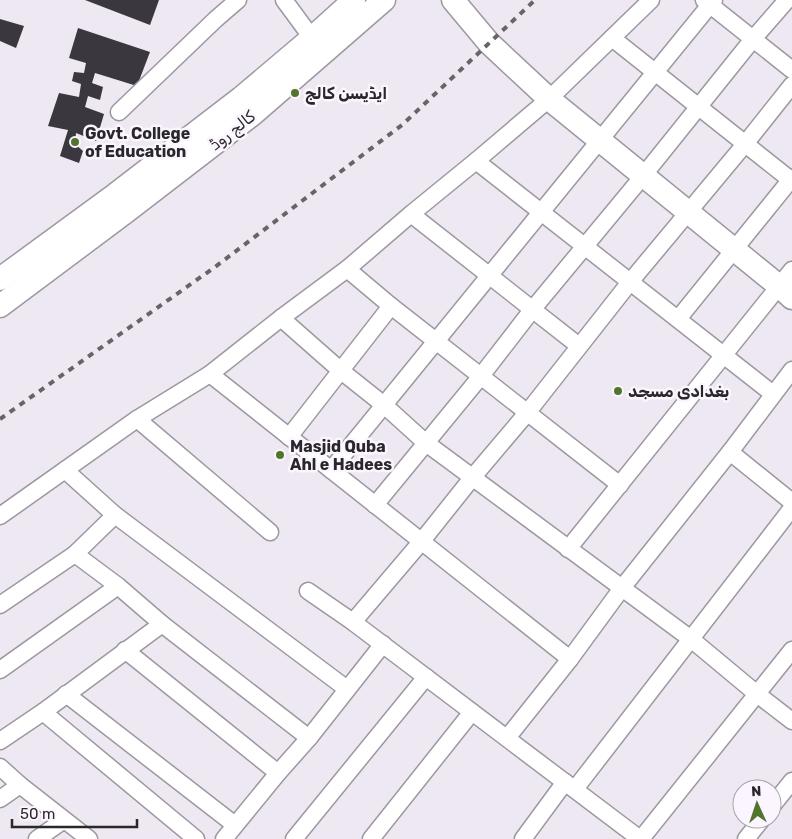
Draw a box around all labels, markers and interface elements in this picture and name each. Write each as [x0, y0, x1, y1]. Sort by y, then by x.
place label: ایڈیسن کالج [305, 84, 387, 105]
marker: ایڈیسن کالج [289, 87, 301, 99]
street label: کالج روڈ [206, 106, 261, 156]
place label: Govt. College of Education [85, 124, 190, 161]
marker: Govt. College of Education [69, 136, 81, 148]
place label: بغدادی مسجد [628, 382, 729, 401]
marker: بغدادی مسجد [612, 385, 624, 397]
place label: Masjid Quba Ahl e Hadees [290, 437, 392, 474]
marker: Masjid Quba Ahl e Hadees [274, 449, 286, 461]
north arrow [732, 779, 782, 829]
text: N [751, 783, 762, 800]
scale bar [12, 796, 138, 828]
text: 50 m [20, 805, 55, 823]

